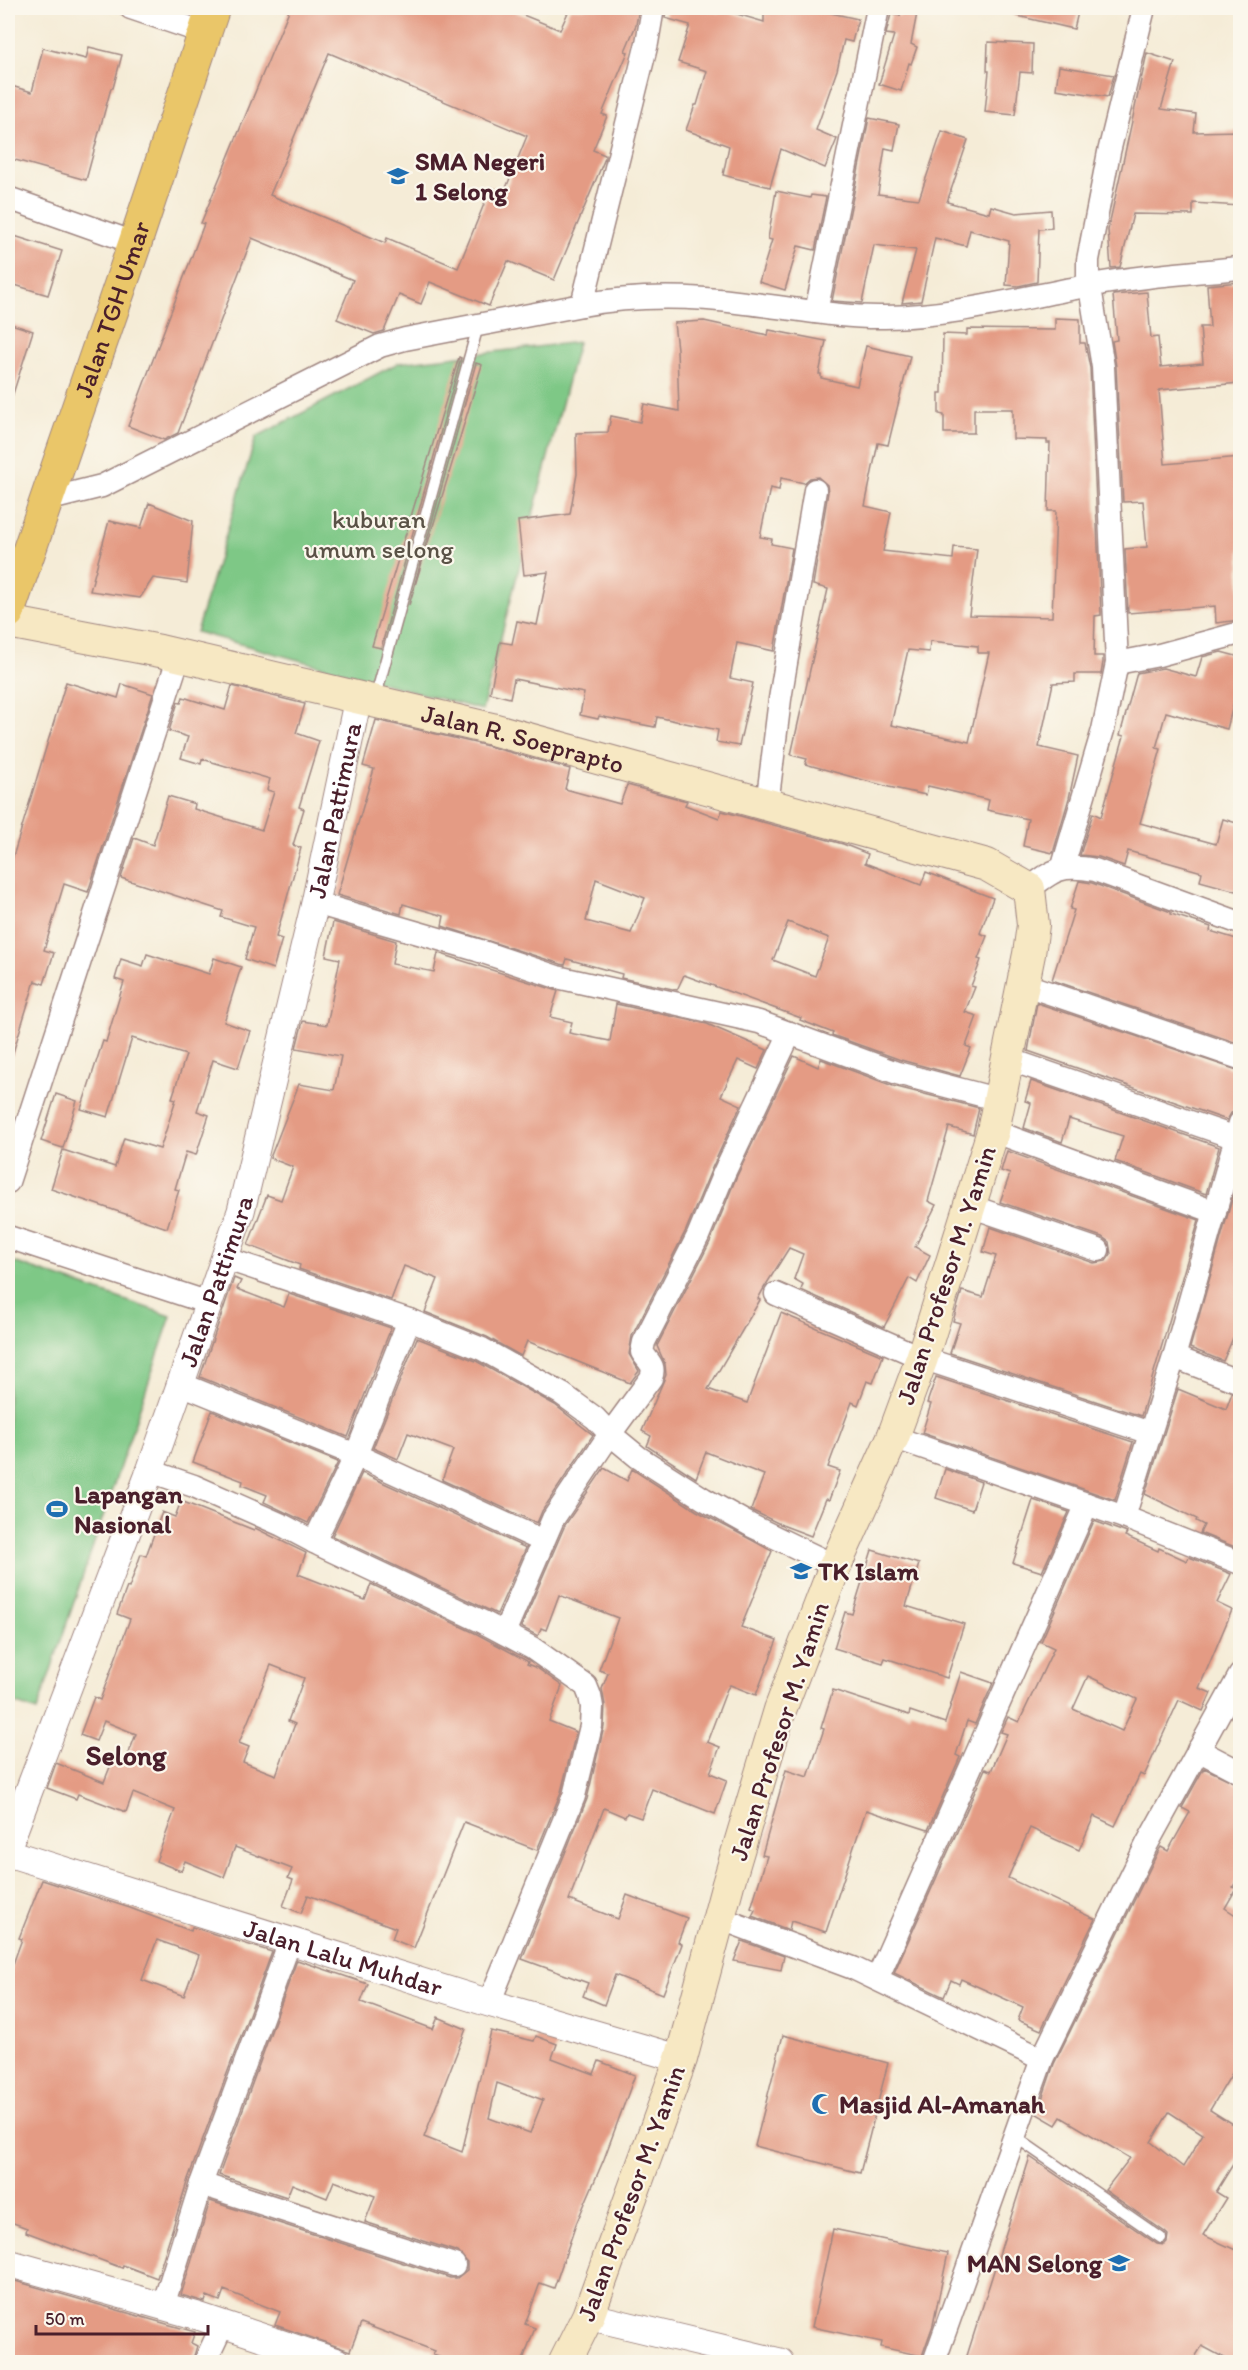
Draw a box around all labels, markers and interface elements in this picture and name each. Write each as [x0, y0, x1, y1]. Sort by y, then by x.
place label: SMA Negeri 1 Selong [415, 145, 545, 207]
school or university icon: SMA Negeri 1 Selong [386, 164, 410, 188]
street label: Jalan TGH Umar [67, 217, 157, 402]
park label: kuburan umum selong [304, 503, 454, 565]
street label: Jalan R. Soeprapto [418, 697, 628, 781]
street label: Jalan Pattimura [300, 719, 369, 901]
street label: Jalan Profesor M. Yamin [889, 1142, 1003, 1408]
street label: Jalan Pattimura [172, 1192, 260, 1371]
place label: Lapangan Nasional [74, 1478, 183, 1540]
sports icon: Lapangan Nasional [45, 1497, 69, 1521]
place label: TK Islam [817, 1555, 919, 1587]
school or university icon: TK Islam [789, 1559, 813, 1583]
street label: Jalan Profesor M. Yamin [722, 1598, 836, 1864]
district label: Selong [86, 1738, 167, 1772]
street label: Jalan Lalu Muhdar [240, 1912, 447, 2004]
street label: Jalan Profesor M. Yamin [570, 2061, 692, 2325]
place label: Masjid Al-Amanah [839, 2088, 1046, 2120]
mosque icon: Masjid Al-Amanah [810, 2092, 834, 2116]
place label: MAN Selong [967, 2247, 1103, 2279]
school or university icon: MAN Selong [1107, 2251, 1131, 2275]
scale bar [36, 2298, 208, 2336]
text: 50 m [45, 2308, 85, 2330]

